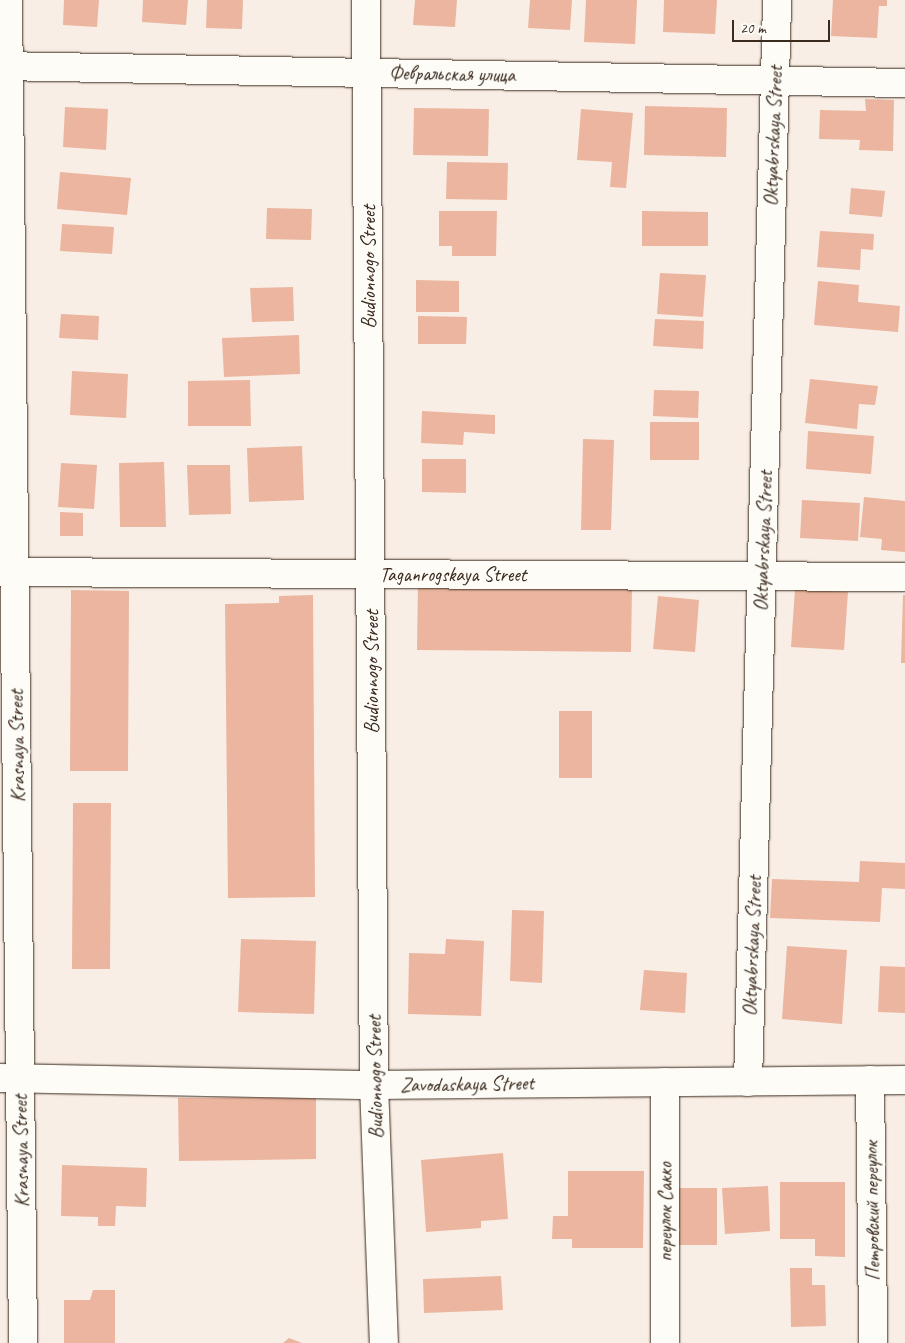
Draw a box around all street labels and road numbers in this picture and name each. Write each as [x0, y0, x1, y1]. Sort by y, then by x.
street label: Февральская улица [388, 61, 516, 87]
street label: Oktyabrskaya Street [759, 65, 787, 207]
street label: Budionnogo Street [356, 205, 380, 329]
street label: Oktyabrskaya Street [749, 470, 777, 612]
street label: Taganrogskaya Street [379, 562, 527, 586]
street label: Budionnogo Street [359, 610, 383, 734]
street label: Krasnaya Street [4, 689, 30, 803]
street label: Oktyabrskaya Street [738, 875, 766, 1017]
street label: Budionnogo Street [362, 1015, 388, 1139]
street label: Zavodaskaya Street [400, 1071, 534, 1097]
street label: Krasnaya Street [8, 1094, 34, 1208]
street label: Петровский переулок [859, 1141, 885, 1281]
street label: переулок Сакко [653, 1162, 677, 1262]

